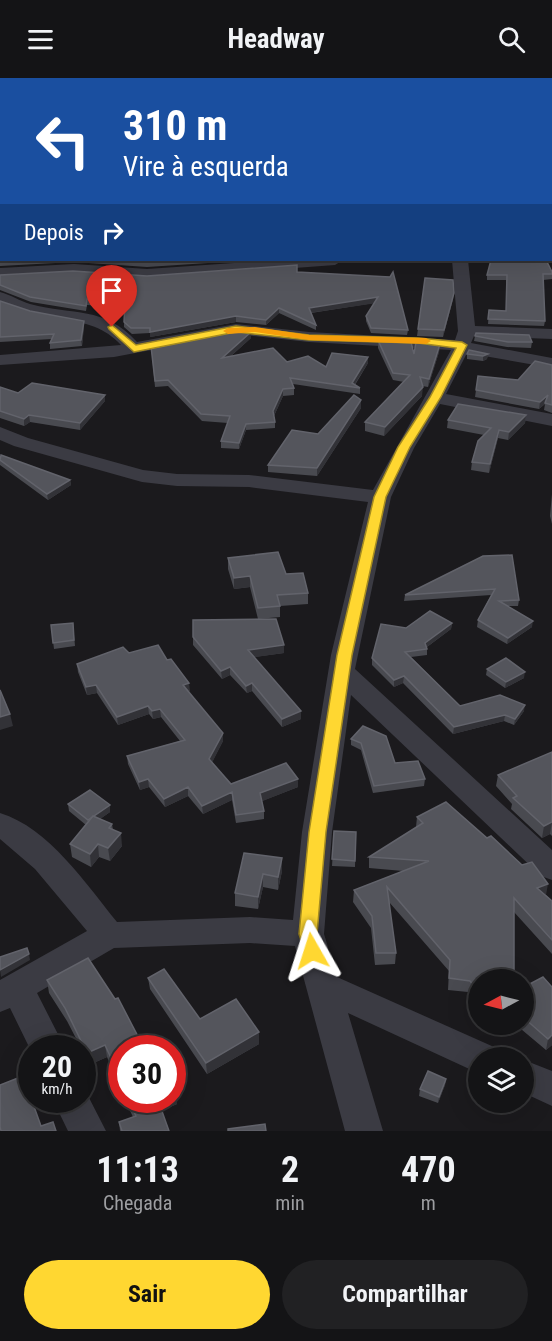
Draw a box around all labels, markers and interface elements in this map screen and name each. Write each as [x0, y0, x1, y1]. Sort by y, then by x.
icon: menu [24, 23, 57, 56]
text: Headway [227, 23, 325, 55]
icon: search [495, 23, 528, 56]
text: 310 m [123, 101, 228, 150]
icon: left [24, 102, 102, 180]
text: Vire à esquerda [123, 151, 289, 183]
icon: right [96, 216, 129, 249]
text: Depois [24, 220, 84, 245]
pin [86, 265, 137, 327]
icon: arrive [95, 274, 128, 307]
position arrow [280, 919, 344, 983]
north arrow [468, 969, 534, 1035]
map controls [468, 969, 534, 1113]
speed limit sign: 30 [108, 1035, 186, 1113]
button: layers [468, 1047, 534, 1113]
text: 20 [42, 1049, 72, 1084]
text: km/h [42, 1080, 72, 1098]
text: 11:13 [96, 1149, 179, 1191]
text: 2 [281, 1149, 299, 1191]
text: 470 [401, 1149, 456, 1191]
text: Chegada [103, 1191, 172, 1215]
text: min [275, 1191, 305, 1215]
text: m [421, 1191, 436, 1215]
button: Sair [24, 1260, 270, 1329]
button: Compartilhar [282, 1260, 528, 1329]

